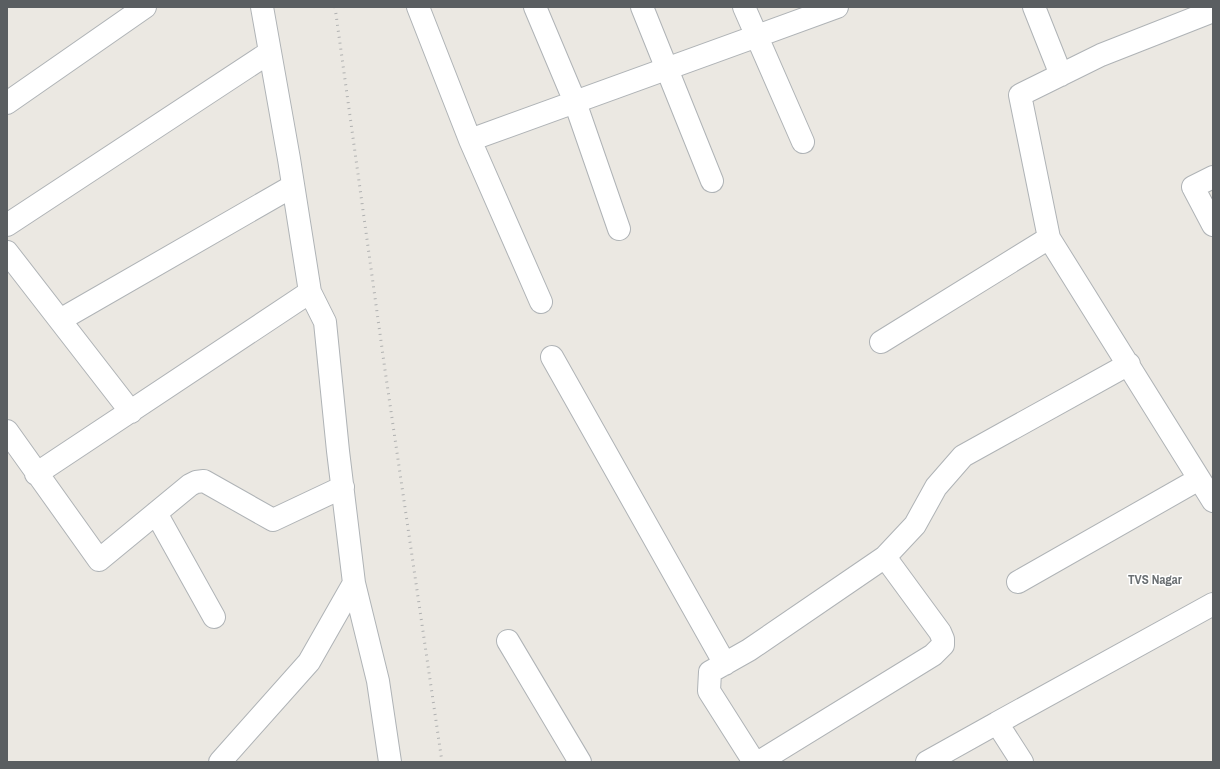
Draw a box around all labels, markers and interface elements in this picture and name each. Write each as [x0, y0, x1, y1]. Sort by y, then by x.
district label: TVS Nagar [1128, 571, 1183, 588]

